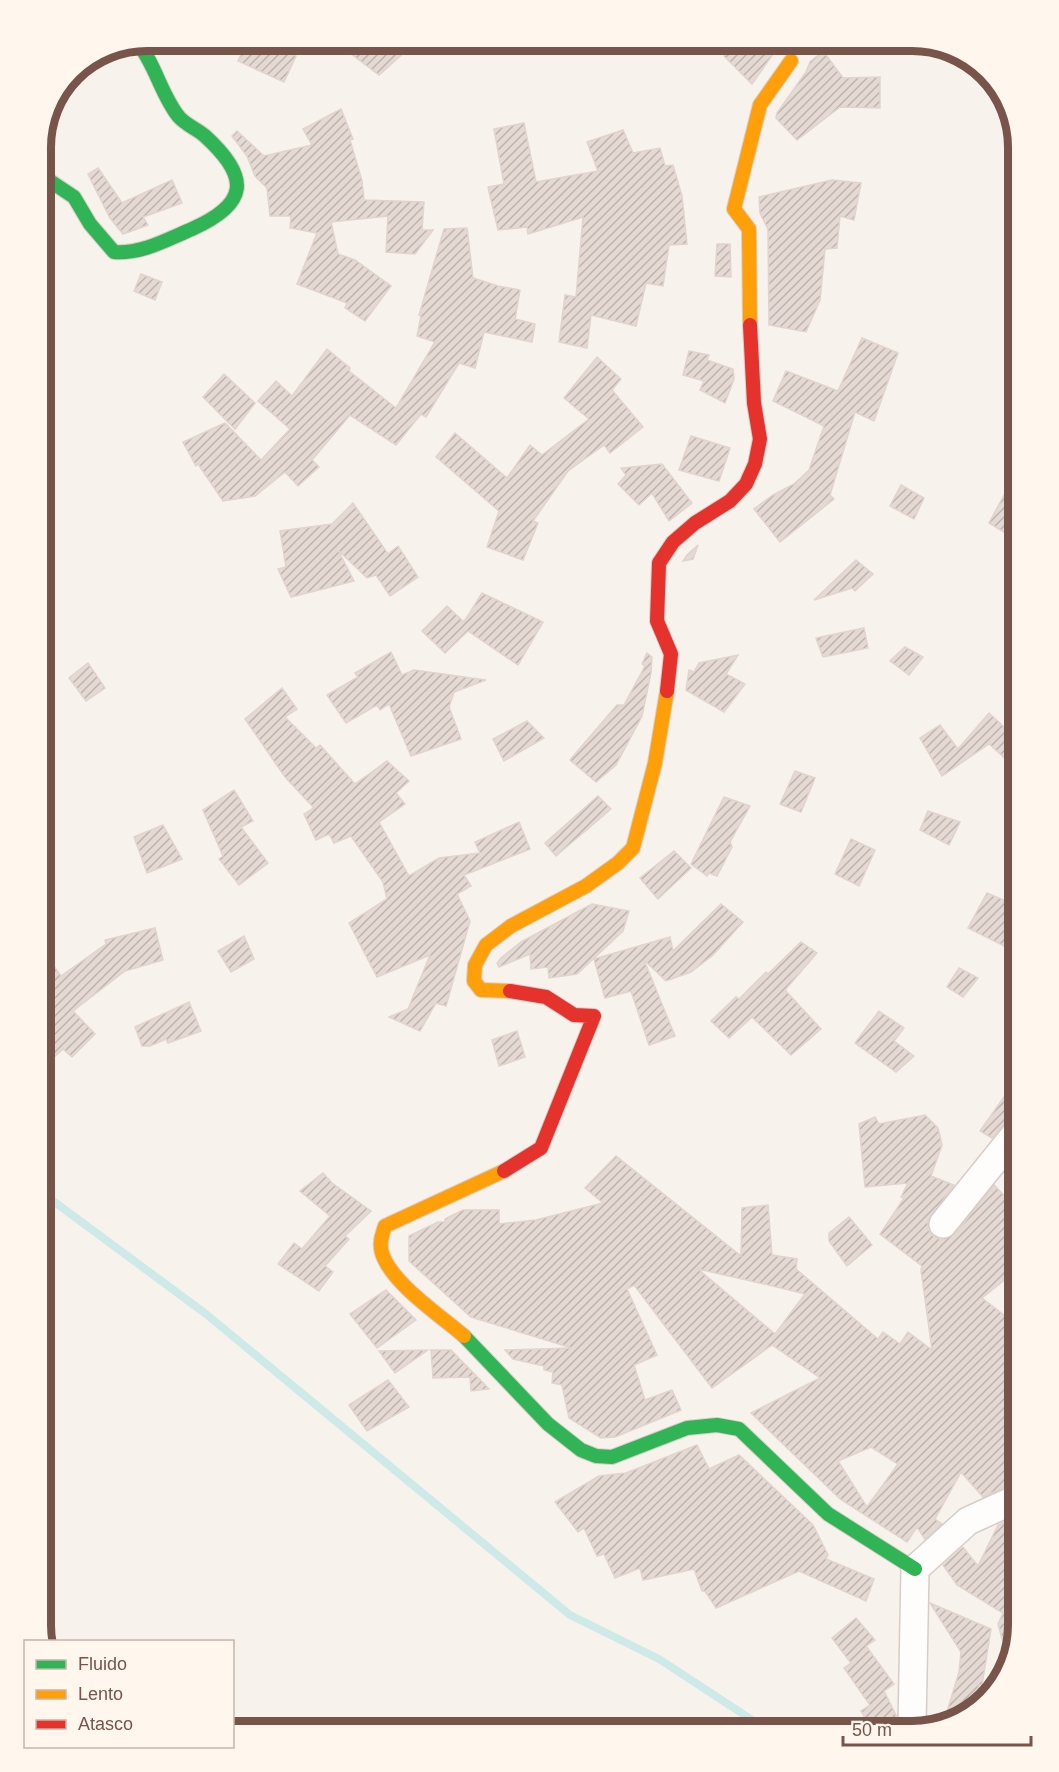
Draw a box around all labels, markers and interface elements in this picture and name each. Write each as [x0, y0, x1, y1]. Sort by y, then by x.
legend [24, 1640, 234, 1748]
text: Fluido [78, 1654, 127, 1674]
text: Lento [78, 1684, 123, 1704]
scale bar [843, 1709, 1030, 1747]
text: Atasco [78, 1714, 133, 1734]
text: 50 m [852, 1720, 892, 1740]

